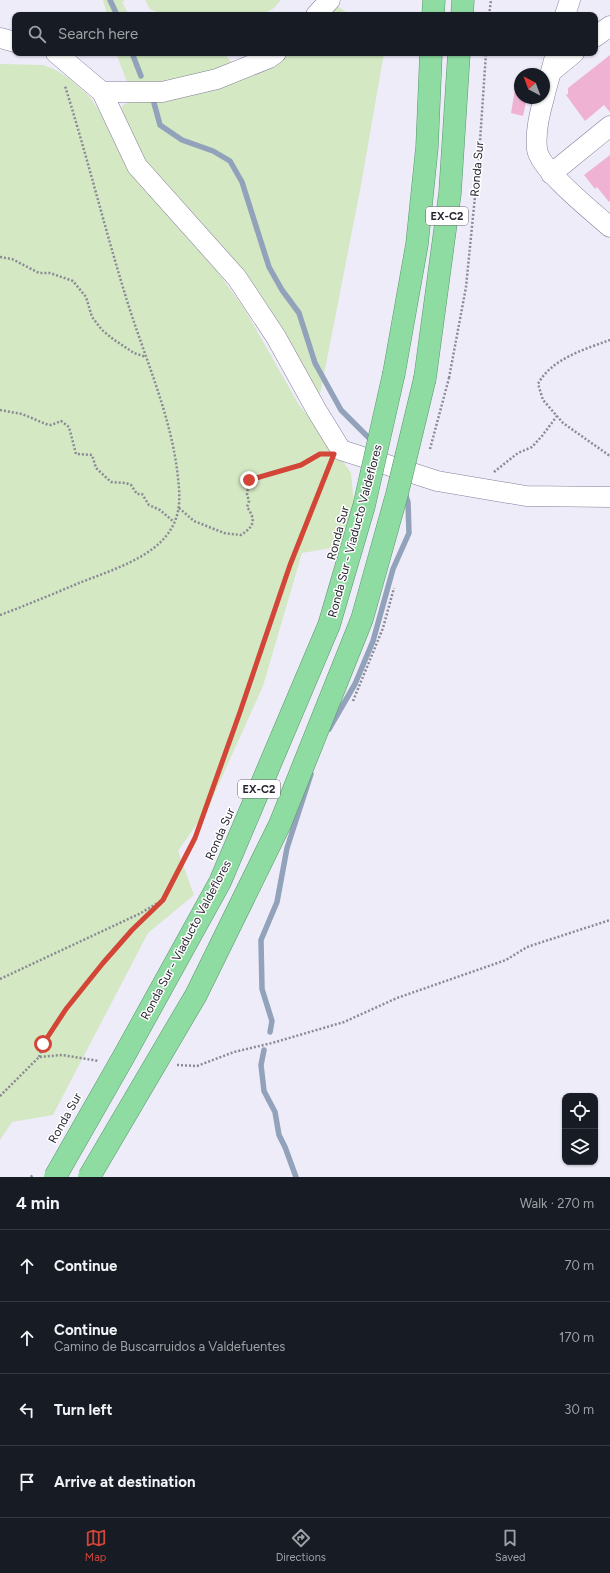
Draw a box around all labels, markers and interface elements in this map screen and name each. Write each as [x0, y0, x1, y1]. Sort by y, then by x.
search box [12, 12, 598, 56]
icon: search [26, 23, 48, 45]
text: Search here [58, 25, 138, 43]
north arrow [514, 68, 550, 104]
street label: Ronda Sur [468, 141, 486, 197]
road number: EX-C2 [426, 207, 468, 225]
street label: Ronda Sur - Viaducto Valdeflores [325, 443, 385, 619]
route end [240, 471, 258, 489]
street label: Ronda Sur [324, 504, 352, 562]
road number: EX-C2 [238, 780, 280, 798]
street label: Ronda Sur [202, 806, 238, 862]
street label: Ronda Sur - Viaducto Valdeflores [138, 858, 234, 1022]
route start [34, 1035, 52, 1053]
street label: Ronda Sur [45, 1090, 85, 1146]
map controls [562, 1093, 598, 1165]
button: locate [562, 1093, 598, 1129]
button: layers [562, 1129, 598, 1165]
text: 4 min [16, 1193, 60, 1213]
text: Walk · 270 m [520, 1196, 594, 1211]
icon: ahead [16, 1255, 38, 1277]
text: Continue [54, 1257, 117, 1275]
text: 70 m [564, 1258, 594, 1273]
text: Continue [54, 1321, 117, 1339]
icon: ahead [16, 1327, 38, 1349]
text: 170 m [559, 1330, 594, 1345]
text: Camino de Buscarruidos a Valdefuentes [54, 1339, 285, 1354]
icon: left [16, 1399, 38, 1421]
text: Turn left [54, 1401, 112, 1419]
text: 30 m [564, 1402, 594, 1417]
icon: arrive [16, 1471, 38, 1493]
text: Arrive at destination [54, 1473, 195, 1491]
tab: Map [85, 1527, 107, 1564]
tab: Directions [276, 1527, 326, 1564]
tab: Saved [495, 1527, 525, 1564]

